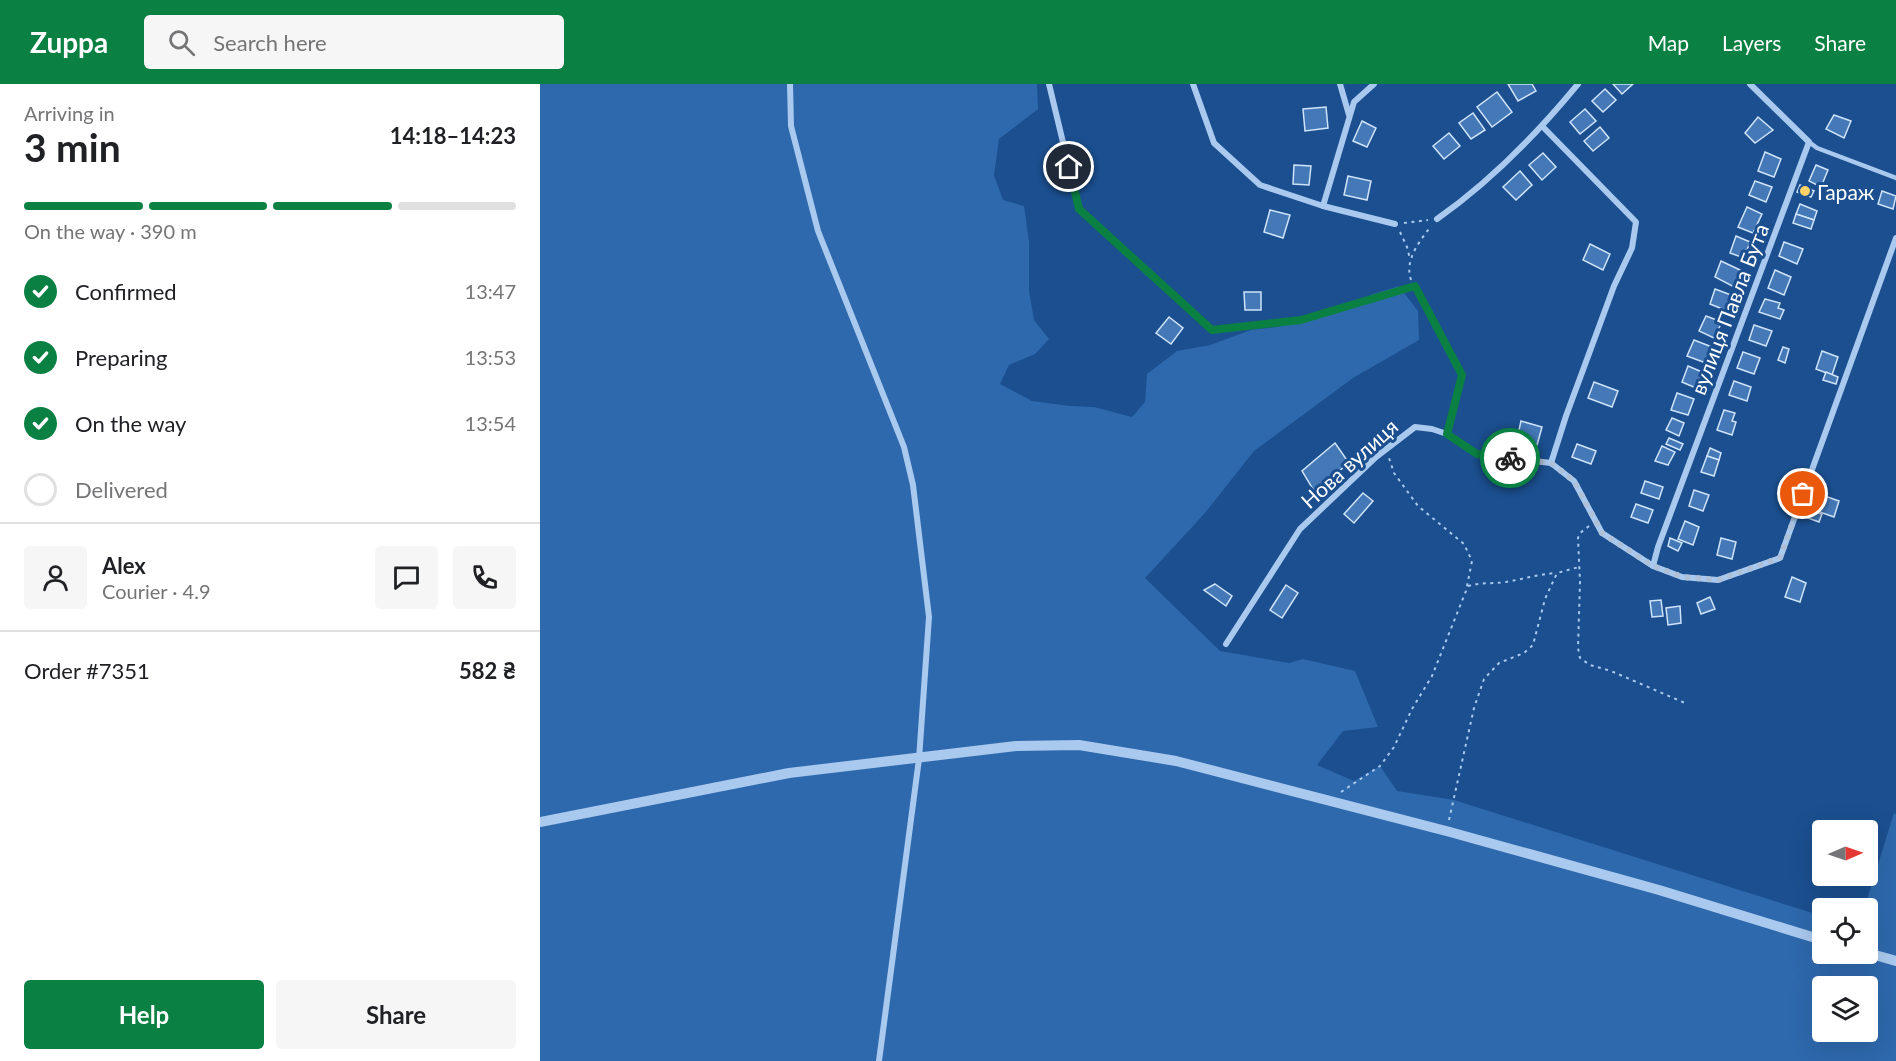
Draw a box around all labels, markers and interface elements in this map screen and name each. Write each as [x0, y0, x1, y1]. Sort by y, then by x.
search box [144, 15, 564, 69]
text: Zuppa [30, 25, 108, 59]
icon: search [165, 26, 198, 59]
text: Search here [213, 29, 327, 56]
text: Map [1648, 30, 1689, 55]
text: Layers [1722, 30, 1781, 55]
text: Share [1814, 30, 1866, 55]
text: Arriving in [24, 101, 115, 125]
text: 14:18–14:23 [390, 122, 516, 149]
text: 3 min [24, 124, 121, 170]
pin [1043, 141, 1094, 192]
icon: home [1052, 150, 1085, 183]
place label: Гараж [1817, 179, 1875, 204]
marker: Гараж [1798, 184, 1812, 198]
text: On the way · 390 m [24, 219, 197, 243]
street label: вулиця Павла Бута [1685, 220, 1773, 398]
icon: check [24, 275, 57, 308]
text: Confirmed [75, 278, 177, 305]
text: 13:47 [465, 279, 516, 303]
icon: check [24, 341, 57, 374]
text: Preparing [75, 344, 167, 371]
text: 13:53 [465, 345, 516, 369]
icon: check [24, 407, 57, 440]
text: On the way [75, 410, 186, 437]
text: 13:54 [465, 411, 516, 435]
street label: Нова вулиця [1296, 413, 1402, 513]
courier [1480, 428, 1540, 488]
icon: bike [1494, 442, 1527, 475]
pin [1777, 468, 1828, 519]
text: Delivered [75, 476, 168, 503]
icon: bag [1786, 477, 1819, 510]
button: person [24, 546, 87, 609]
button: chat [375, 546, 438, 609]
button: phone [453, 546, 516, 609]
text: Alex [102, 552, 146, 579]
text: Courier · 4.9 [102, 579, 211, 603]
text: Order #7351 [24, 657, 150, 684]
text: 582 ₴ [459, 657, 516, 684]
north arrow [1812, 820, 1878, 886]
map controls [1812, 820, 1878, 1042]
button: locate [1812, 898, 1878, 964]
button: layers [1812, 976, 1878, 1042]
button: Help [24, 980, 264, 1049]
button: Share [276, 980, 516, 1049]

